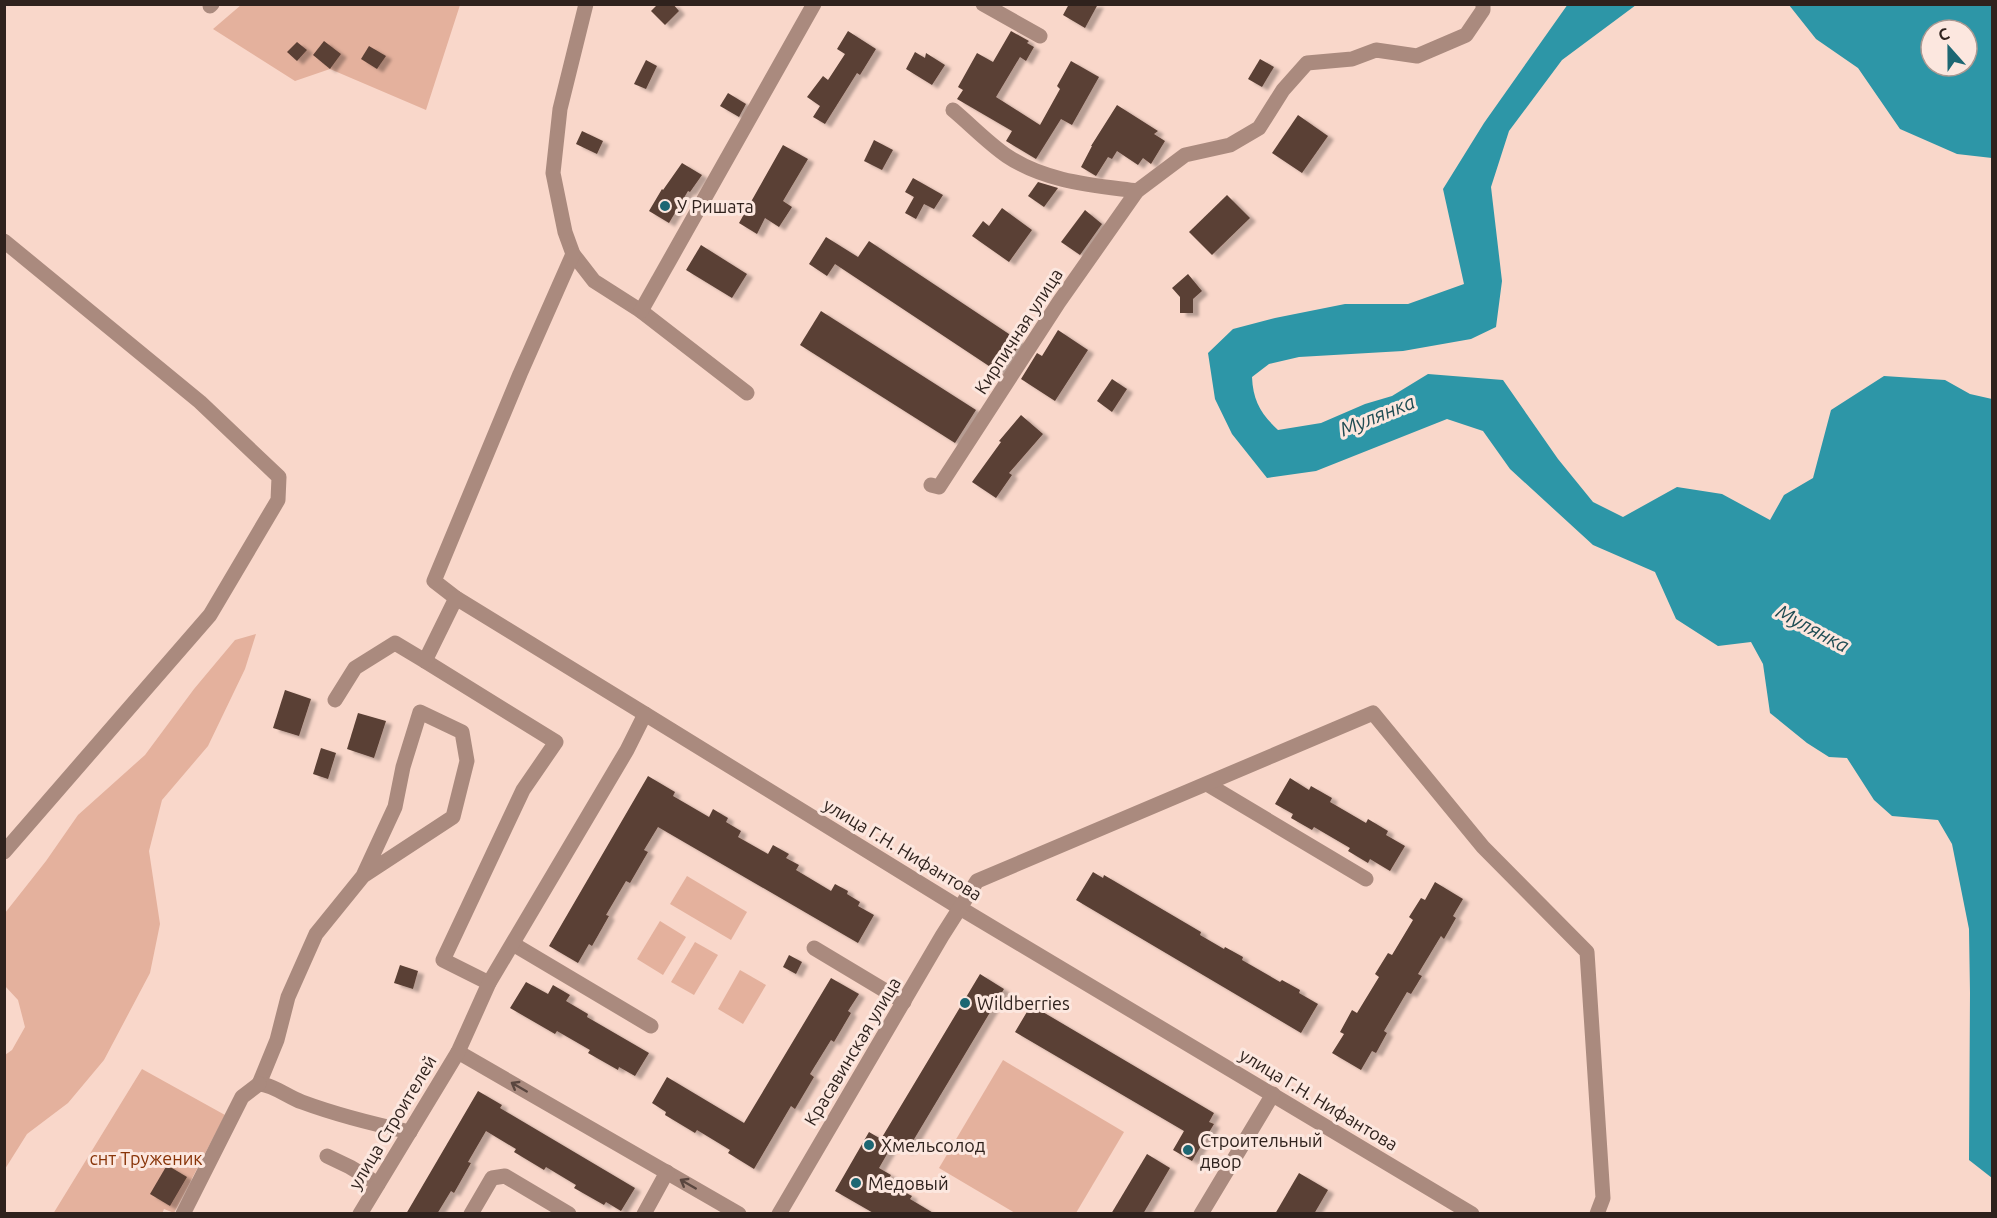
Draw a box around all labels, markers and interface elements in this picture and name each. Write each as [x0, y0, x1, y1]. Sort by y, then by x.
north arrow [1919, 18, 1979, 78]
text: С [1936, 24, 1952, 44]
place label: У Ришата [677, 196, 754, 216]
marker: У Ришата [658, 199, 672, 213]
street label: Кирпичная улица [970, 265, 1066, 397]
water label: Мулянка [1336, 389, 1418, 440]
water label: Мулянка [1773, 599, 1853, 657]
street label: улица Г.Н. Нифантова [820, 794, 986, 904]
street label: Красавинская улица [800, 973, 904, 1129]
place label: Wildberries [977, 993, 1070, 1013]
marker: Wildberries [958, 996, 972, 1010]
street label: улица Г.Н. Нифантова [1236, 1044, 1402, 1154]
street label: улица Строителей [344, 1051, 440, 1193]
one-way arrow [511, 1081, 528, 1093]
place label: Строительный двор [1200, 1130, 1323, 1171]
place label: Хмельсолод [881, 1135, 986, 1155]
marker: Хмельсолод [862, 1138, 876, 1152]
marker: Строительный двор [1181, 1143, 1195, 1157]
park label: снт Труженик [89, 1148, 203, 1168]
place label: Медовый [868, 1173, 949, 1193]
marker: Медовый [849, 1176, 863, 1190]
one-way arrow [680, 1178, 697, 1190]

